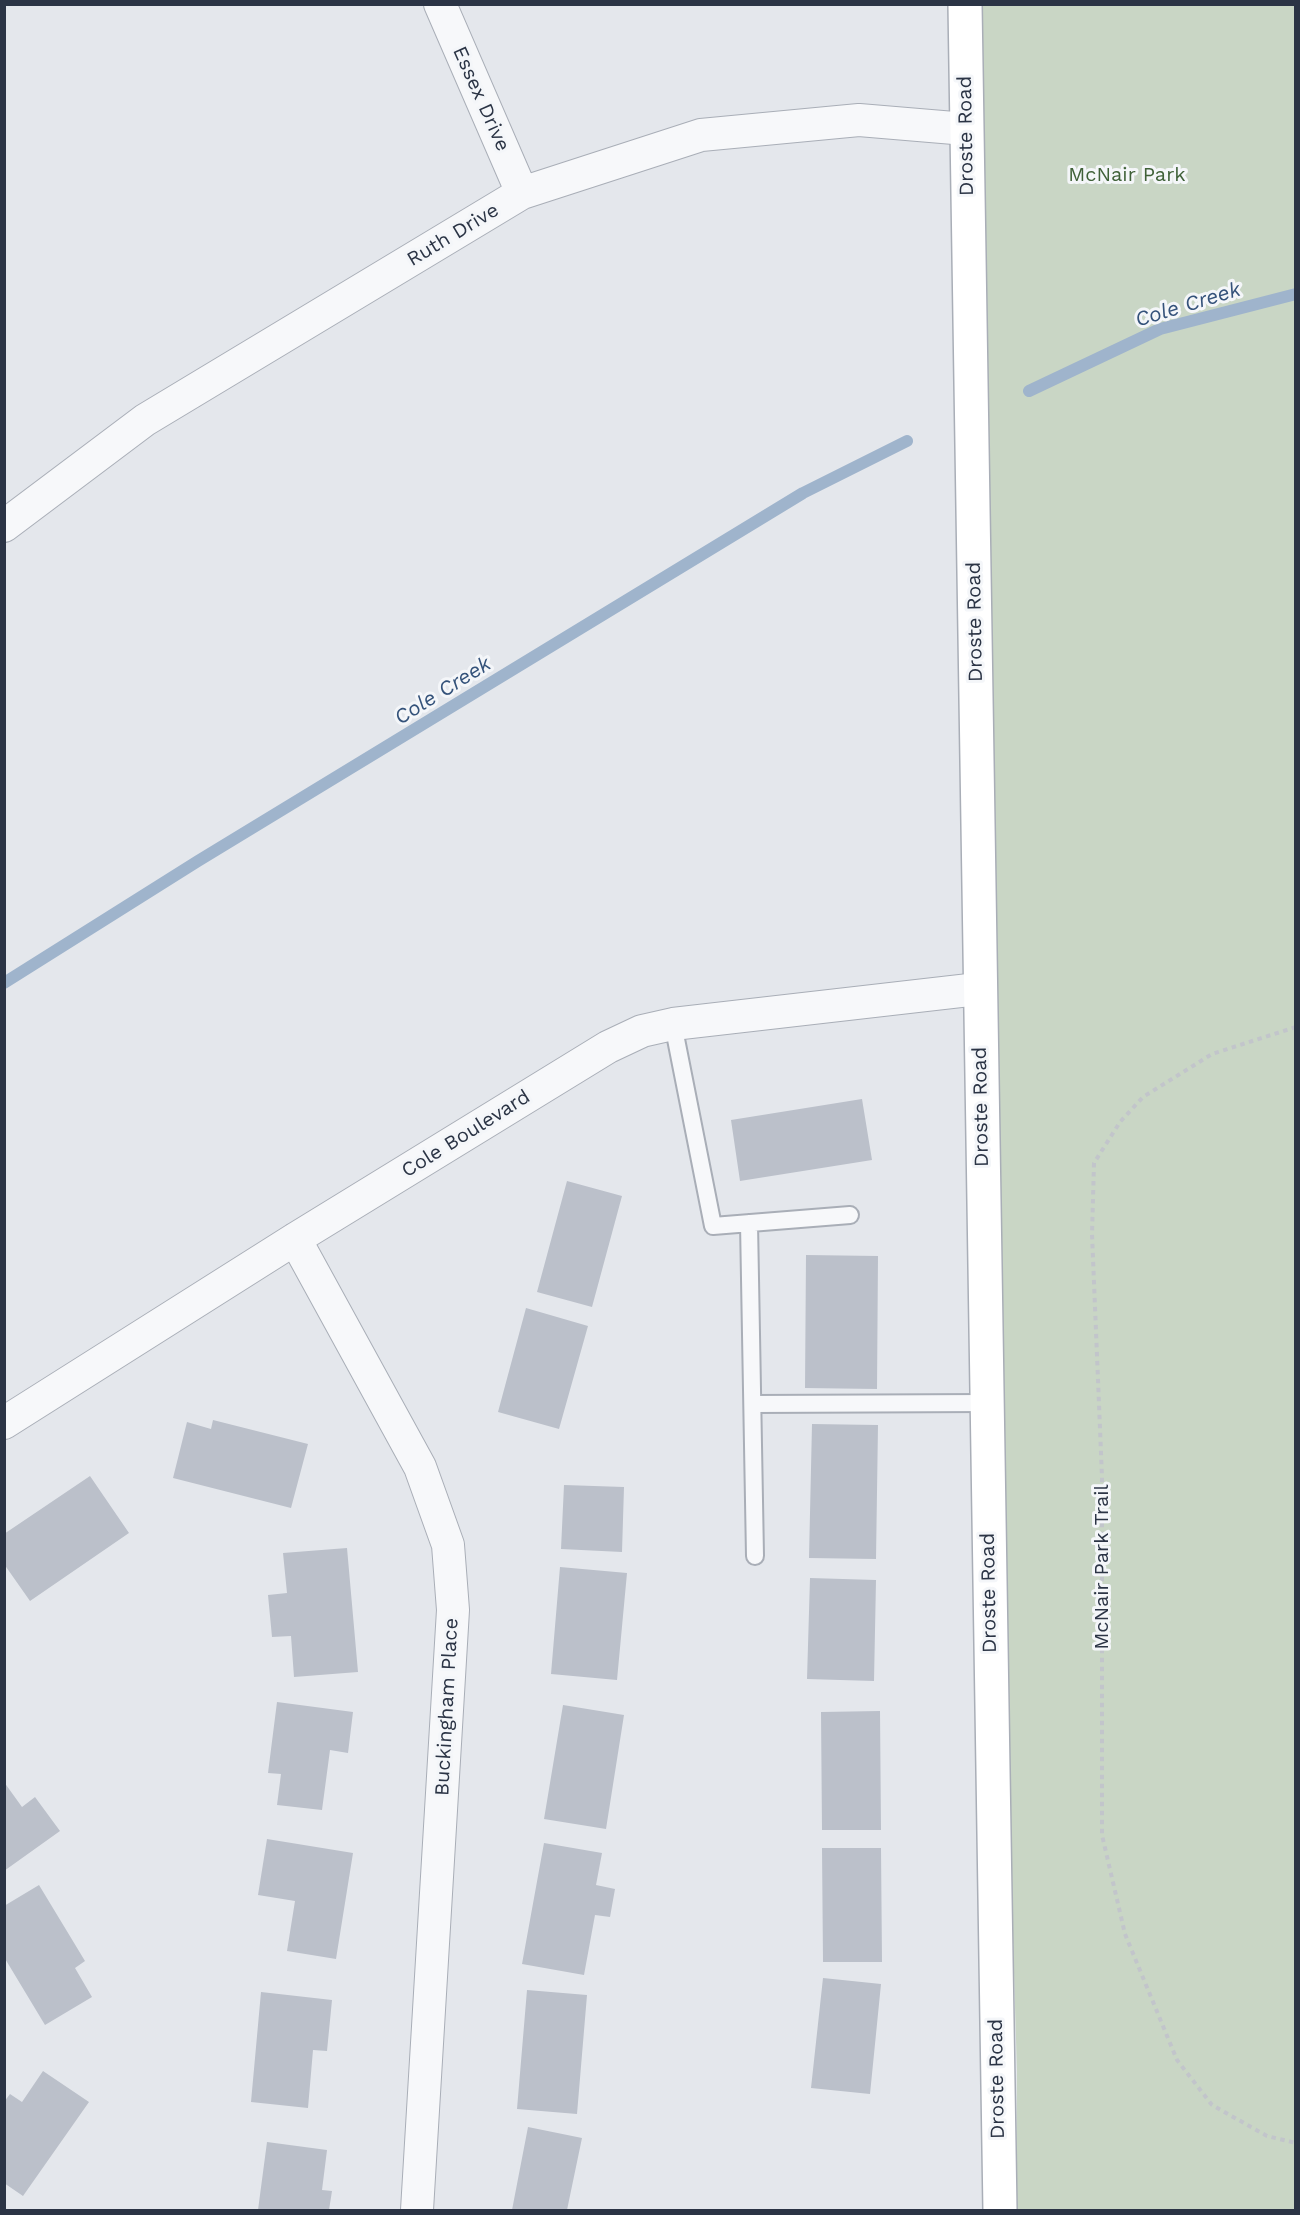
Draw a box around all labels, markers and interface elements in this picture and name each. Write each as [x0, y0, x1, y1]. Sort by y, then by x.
street label: Essex Drive [447, 43, 515, 155]
street label: Droste Road [953, 76, 979, 196]
park label: McNair Park [1068, 163, 1186, 187]
street label: Ruth Drive [403, 198, 503, 272]
water label: Cole Creek [1132, 277, 1244, 333]
street label: Droste Road [962, 562, 988, 682]
water label: Cole Creek [390, 651, 496, 731]
street label: Droste Road [968, 1047, 994, 1167]
street label: Cole Boulevard [397, 1085, 535, 1183]
street label: McNair Park Trail [1090, 1484, 1114, 1650]
street label: Droste Road [976, 1533, 1002, 1653]
street label: Buckingham Place [430, 1617, 464, 1797]
street label: Droste Road [984, 2019, 1010, 2139]

